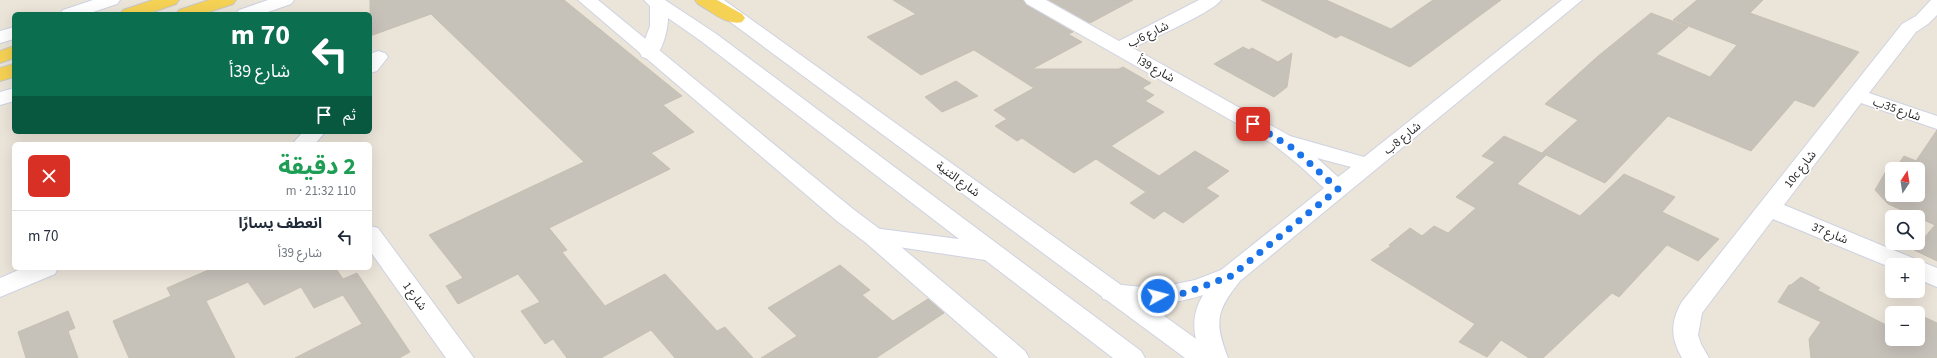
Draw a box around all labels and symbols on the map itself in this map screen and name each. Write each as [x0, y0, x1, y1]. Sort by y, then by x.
street label: شارع 6ب [1125, 17, 1172, 52]
street label: شارع 39أ [1134, 52, 1178, 87]
street label: شارع 35ب [1871, 93, 1923, 126]
pin [1236, 107, 1270, 141]
street label: شارع 8ب [1380, 118, 1425, 159]
street label: 10c شارع [1780, 147, 1820, 192]
street label: شارع الثنية [932, 158, 983, 201]
north arrow [1885, 162, 1925, 202]
street label: شارع 37 [1809, 219, 1850, 248]
position arrow [1137, 275, 1179, 317]
street label: شارع 1 [398, 278, 431, 314]

